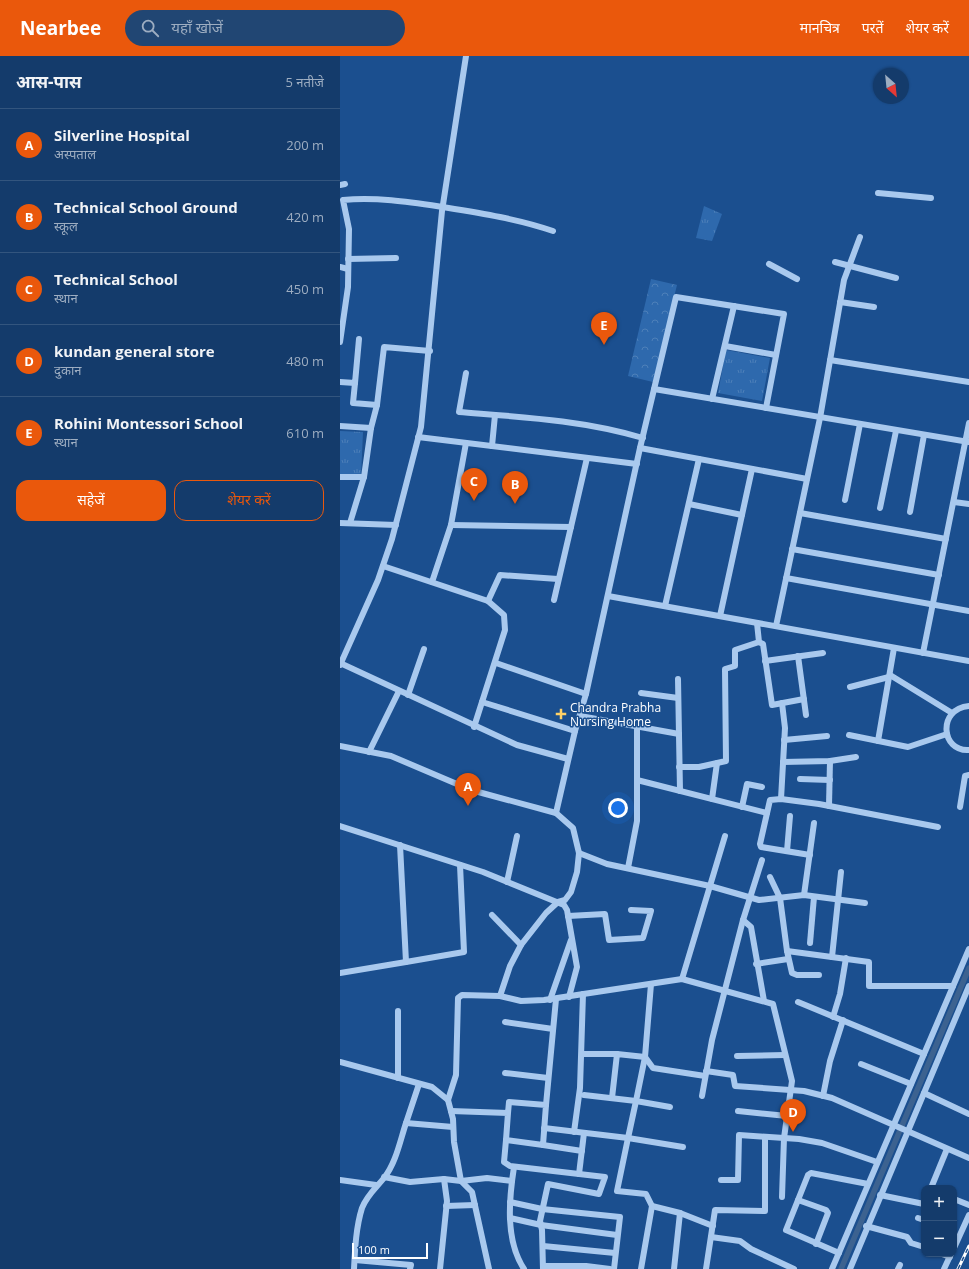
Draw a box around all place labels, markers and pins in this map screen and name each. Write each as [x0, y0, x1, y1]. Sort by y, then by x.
pin: E [591, 312, 617, 345]
pin: C [461, 468, 487, 501]
pin: B [502, 471, 528, 504]
place label: Chandra Prabha Nursing Home [570, 699, 661, 730]
marker: Chandra Prabha Nursing Home [555, 708, 567, 720]
pin: A [455, 773, 481, 806]
pin: D [780, 1099, 806, 1132]

